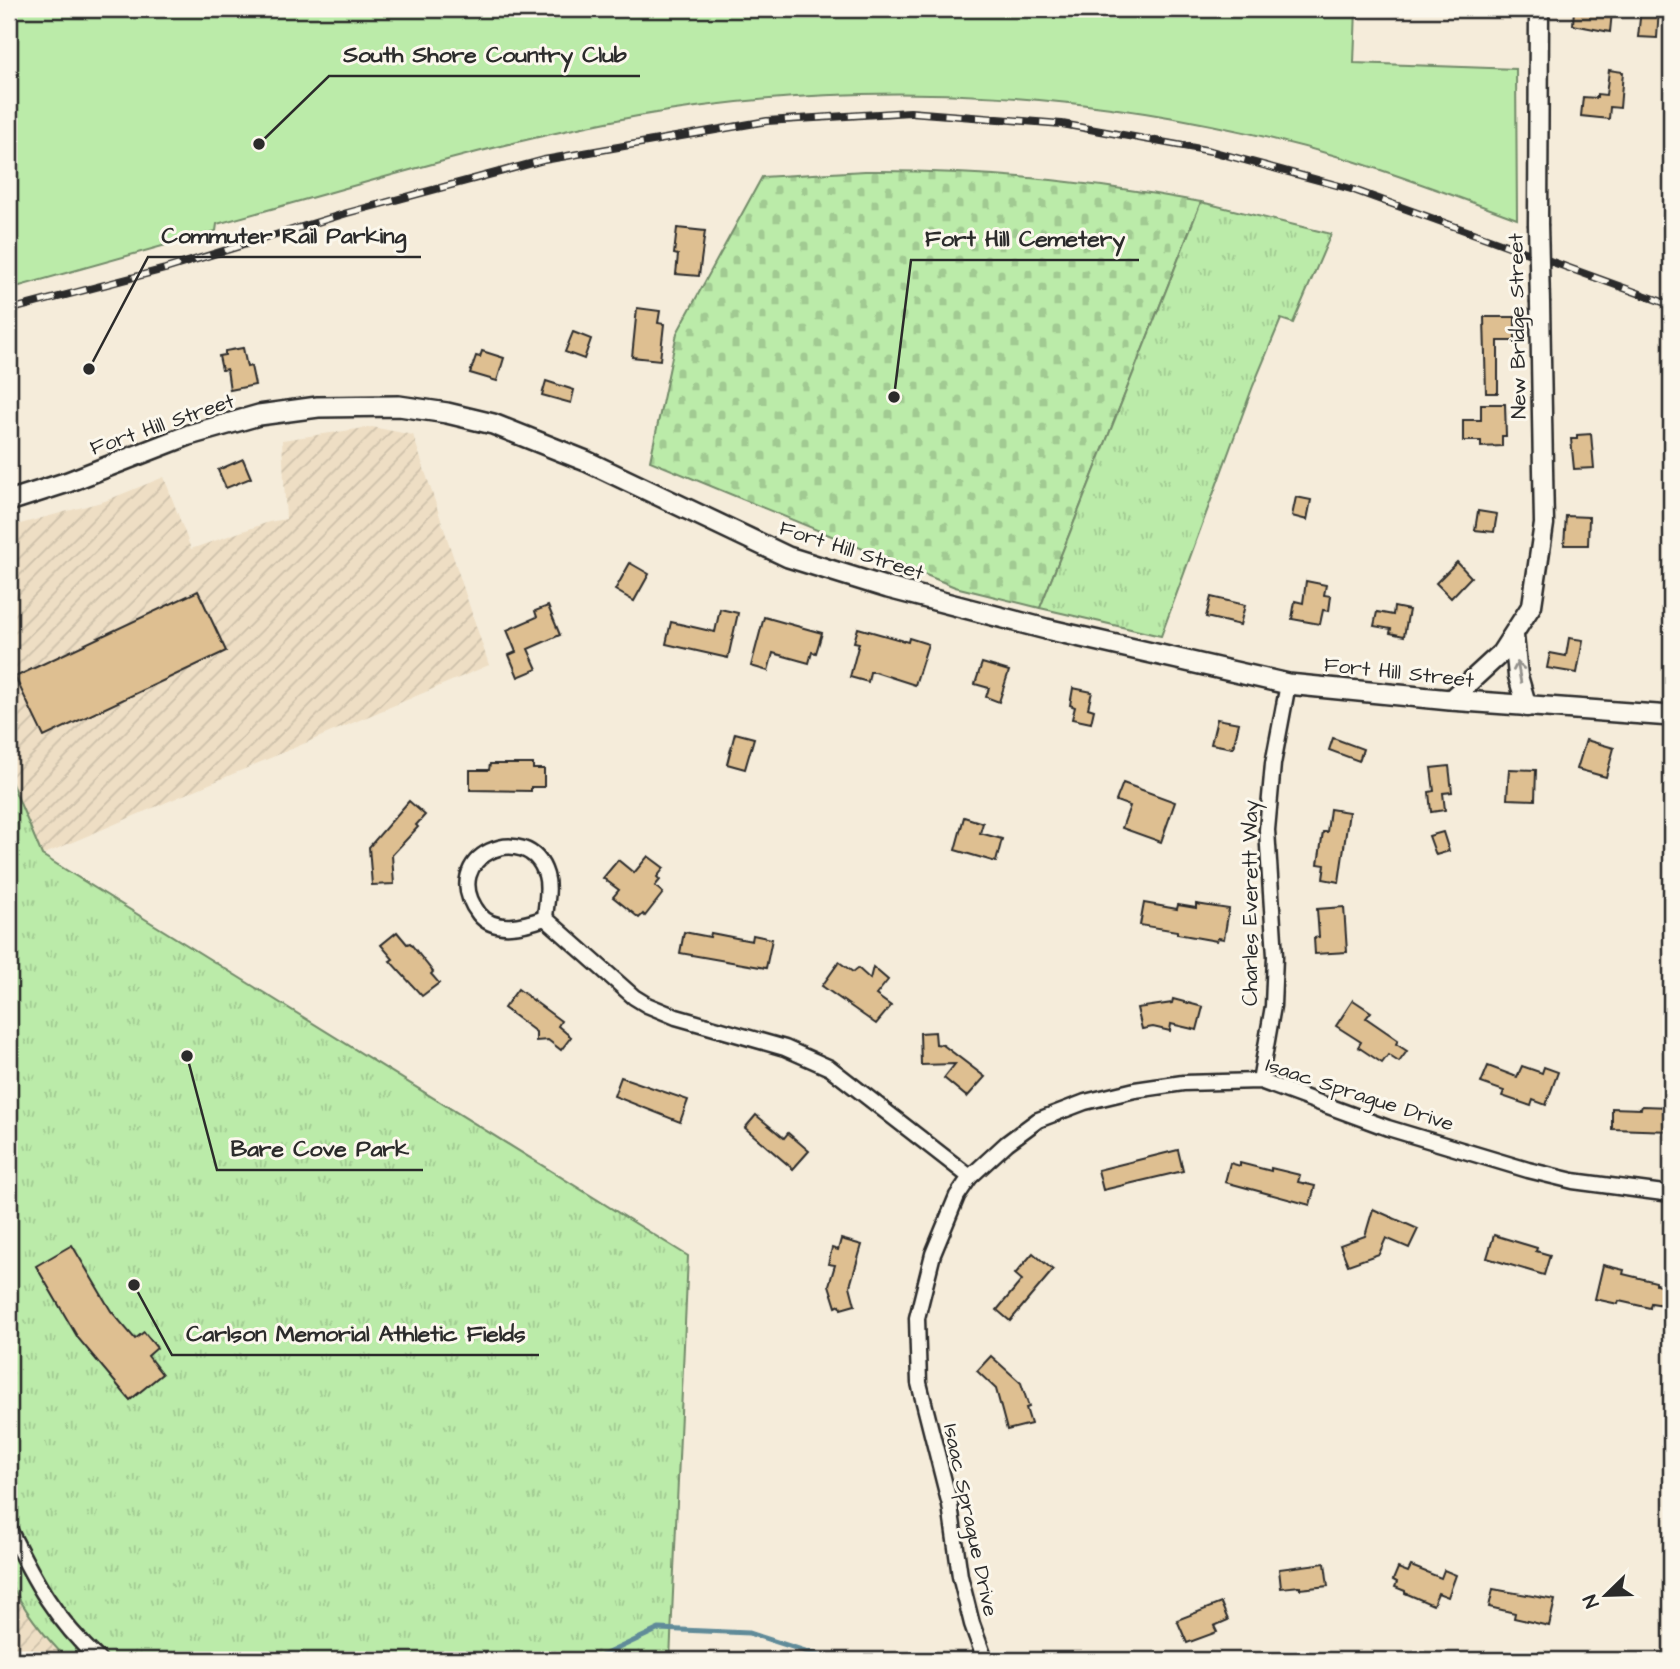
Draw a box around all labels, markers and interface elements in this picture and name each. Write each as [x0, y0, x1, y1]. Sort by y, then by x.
callout: South Shore Country Club [329, 32, 640, 76]
text: South Shore Country Club [342, 39, 627, 73]
callout: Commuter Rail Parking [148, 213, 421, 257]
callout: Fort Hill Cemetery [911, 216, 1139, 260]
text: Commuter Rail Parking [162, 220, 407, 253]
text: Fort Hill Cemetery [925, 223, 1125, 257]
street label: New Bridge Street [1501, 232, 1536, 419]
street label: Fort Hill Street [86, 386, 239, 463]
street label: Fort Hill Street [776, 513, 928, 588]
street label: Fort Hill Street [1323, 650, 1476, 695]
one-way arrow [1512, 661, 1525, 684]
street label: Charles Everett Way [1236, 799, 1267, 1006]
street label: Isaac Sprague Drive [1261, 1050, 1458, 1140]
callout: Bare Cove Park [217, 1126, 423, 1170]
text: Bare Cove Park [231, 1133, 410, 1165]
callout: Carlson Memorial Athletic Fields [172, 1311, 539, 1355]
text: Carlson Memorial Athletic Fields [186, 1318, 526, 1350]
street label: Isaac Sprague Drive [934, 1421, 1005, 1619]
north arrow [1572, 1560, 1642, 1630]
text: N [1577, 1590, 1606, 1612]

